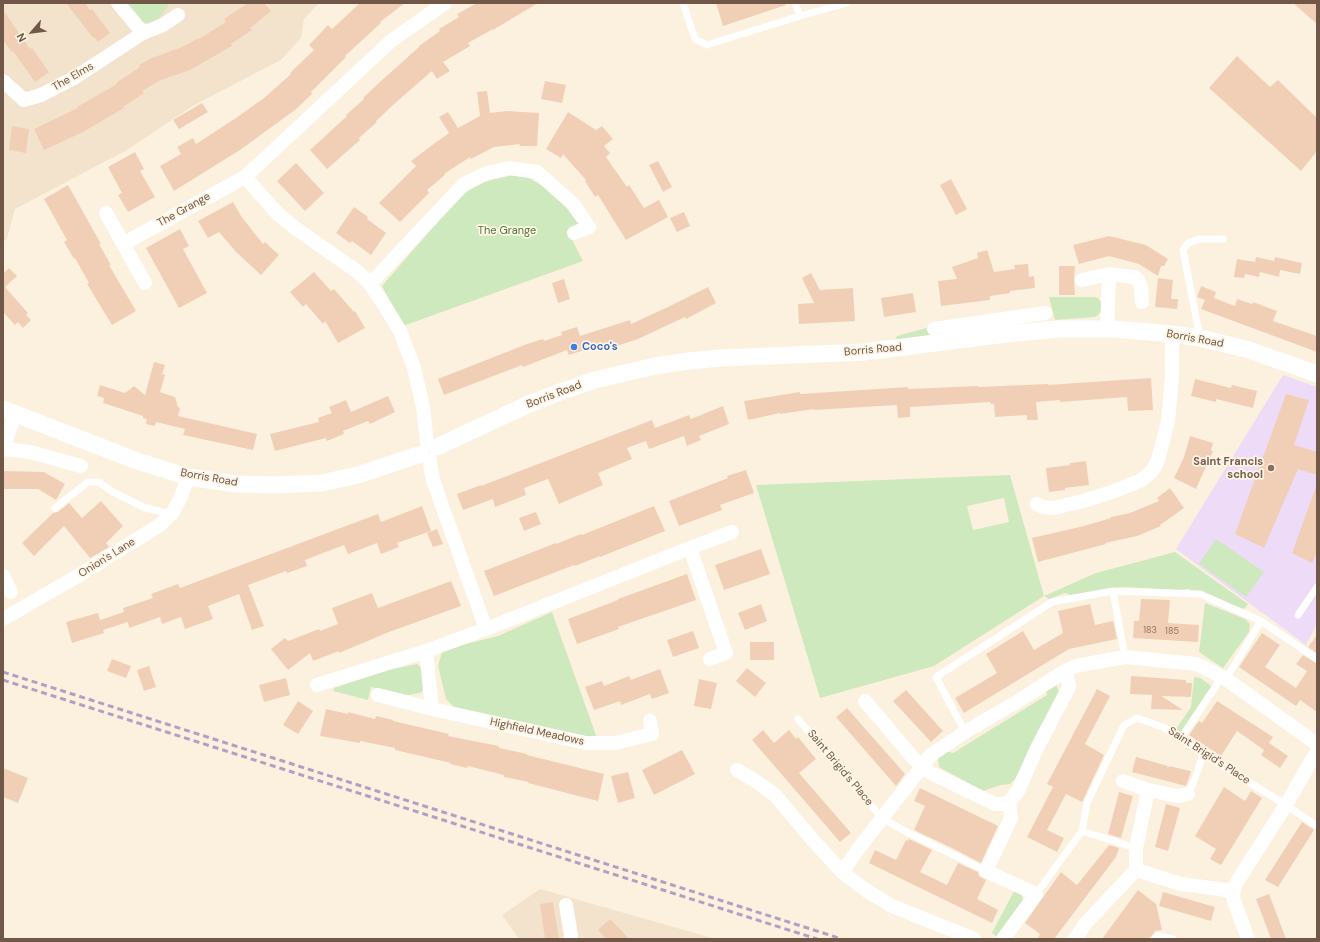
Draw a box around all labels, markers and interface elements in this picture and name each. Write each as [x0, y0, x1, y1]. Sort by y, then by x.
north arrow [12, 12, 52, 52]
text: N [13, 31, 29, 44]
street label: The Elms [50, 60, 96, 94]
street label: The Grange [155, 190, 213, 230]
park label: The Grange [478, 224, 536, 238]
street label: Borris Road [1165, 327, 1225, 351]
place label: Coco's [582, 340, 618, 354]
street label: Borris Road [844, 341, 902, 359]
marker: Coco's [569, 342, 579, 352]
street label: Borris Road [525, 378, 583, 412]
place label: Saint Francis school [1193, 455, 1263, 481]
marker: Saint Francis school [1266, 463, 1276, 473]
street label: Borris Road [179, 466, 239, 490]
street label: Onion's Lane [76, 535, 138, 581]
house number: 183 [1143, 626, 1157, 636]
house number: 185 [1165, 627, 1179, 637]
street label: Highfield Meadows [489, 716, 585, 748]
street label: Saint Brigid's Place [1166, 725, 1252, 787]
street label: Saint Brigid's Place [804, 727, 876, 809]

